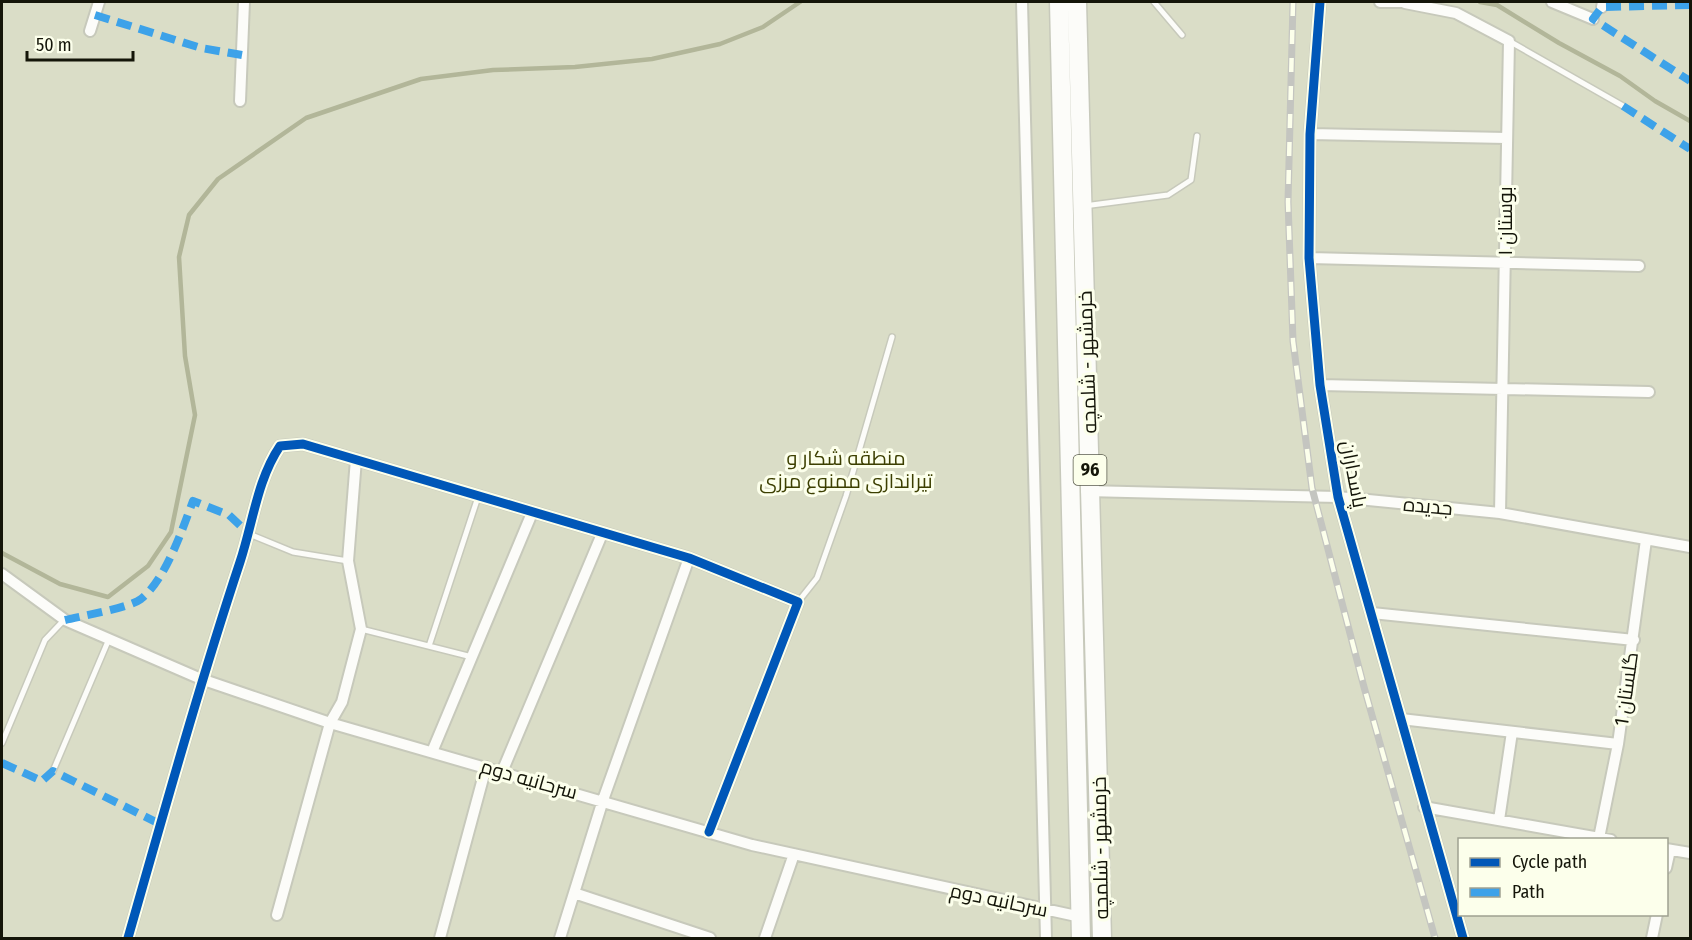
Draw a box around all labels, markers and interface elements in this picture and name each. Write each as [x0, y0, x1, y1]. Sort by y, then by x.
scale bar [27, 24, 134, 62]
text: 50 m [36, 34, 72, 56]
street label: بوستان ۱ [1493, 186, 1518, 256]
street label: خرمشهر - شلمچه [1073, 290, 1102, 434]
street label: پاسداران [1335, 438, 1372, 510]
park label: منطقه شکار و تیراندازی ممنوع مرزی [759, 446, 933, 495]
road number: 96 [1074, 455, 1106, 485]
street label: جدیده [1402, 492, 1454, 520]
street label: گلستان 1 [1609, 650, 1644, 728]
street label: سرحانیه دوم [477, 754, 580, 806]
street label: خرمشهر - شلمچه [1087, 776, 1114, 920]
legend [1458, 838, 1668, 916]
text: Cycle path [1512, 851, 1587, 873]
street label: سرحانیه دوم [947, 878, 1050, 924]
text: Path [1512, 881, 1545, 903]

